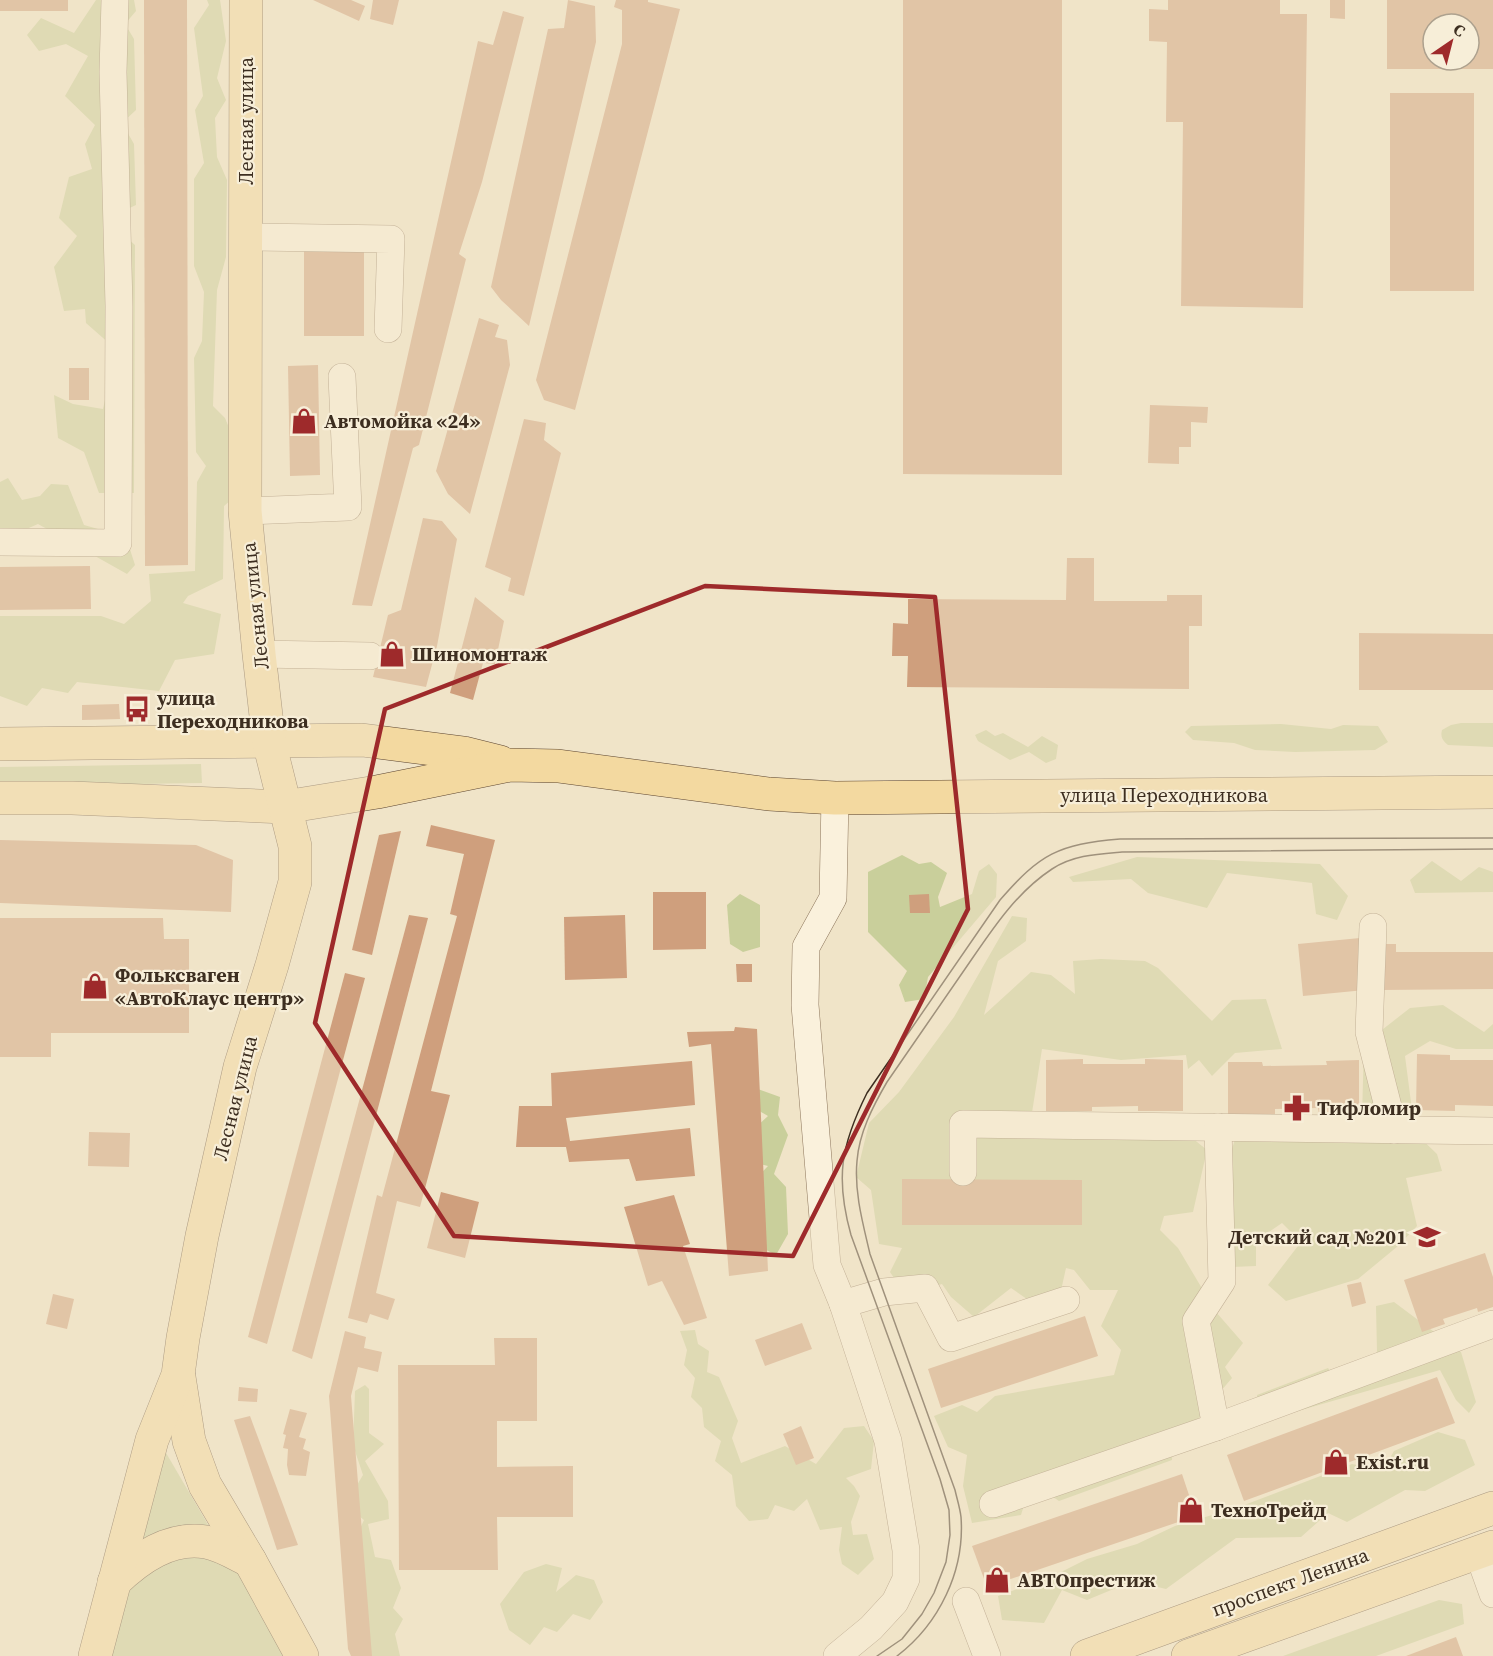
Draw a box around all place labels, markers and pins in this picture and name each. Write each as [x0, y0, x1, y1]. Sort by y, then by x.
shop icon: Автомойка «24» [289, 406, 319, 436]
place label: Автомойка «24» [324, 407, 480, 435]
shop icon: Шиномонтаж [377, 639, 407, 669]
place label: Шиномонтаж [412, 640, 548, 668]
place label: улица Переходникова [156, 684, 309, 735]
bus stop icon: улица Переходникова [122, 694, 152, 724]
place label: Фольксваген «АвтоКлаус центр» [115, 961, 304, 1012]
shop icon: Фольксваген «АвтоКлаус центр» [80, 971, 110, 1001]
pharmacy icon: Тифломир [1282, 1093, 1312, 1123]
place label: Тифломир [1317, 1094, 1421, 1122]
school or university icon: Детский сад №201 [1412, 1222, 1442, 1252]
place label: Детский сад №201 [1228, 1223, 1407, 1251]
shop icon: Exist.ru [1321, 1447, 1351, 1477]
place label: Exist.ru [1356, 1448, 1429, 1476]
shop icon: ТехноТрейд [1176, 1495, 1206, 1525]
place label: ТехноТрейд [1211, 1496, 1326, 1524]
shop icon: АВТОпрестиж [982, 1565, 1012, 1595]
place label: АВТОпрестиж [1017, 1566, 1156, 1594]

